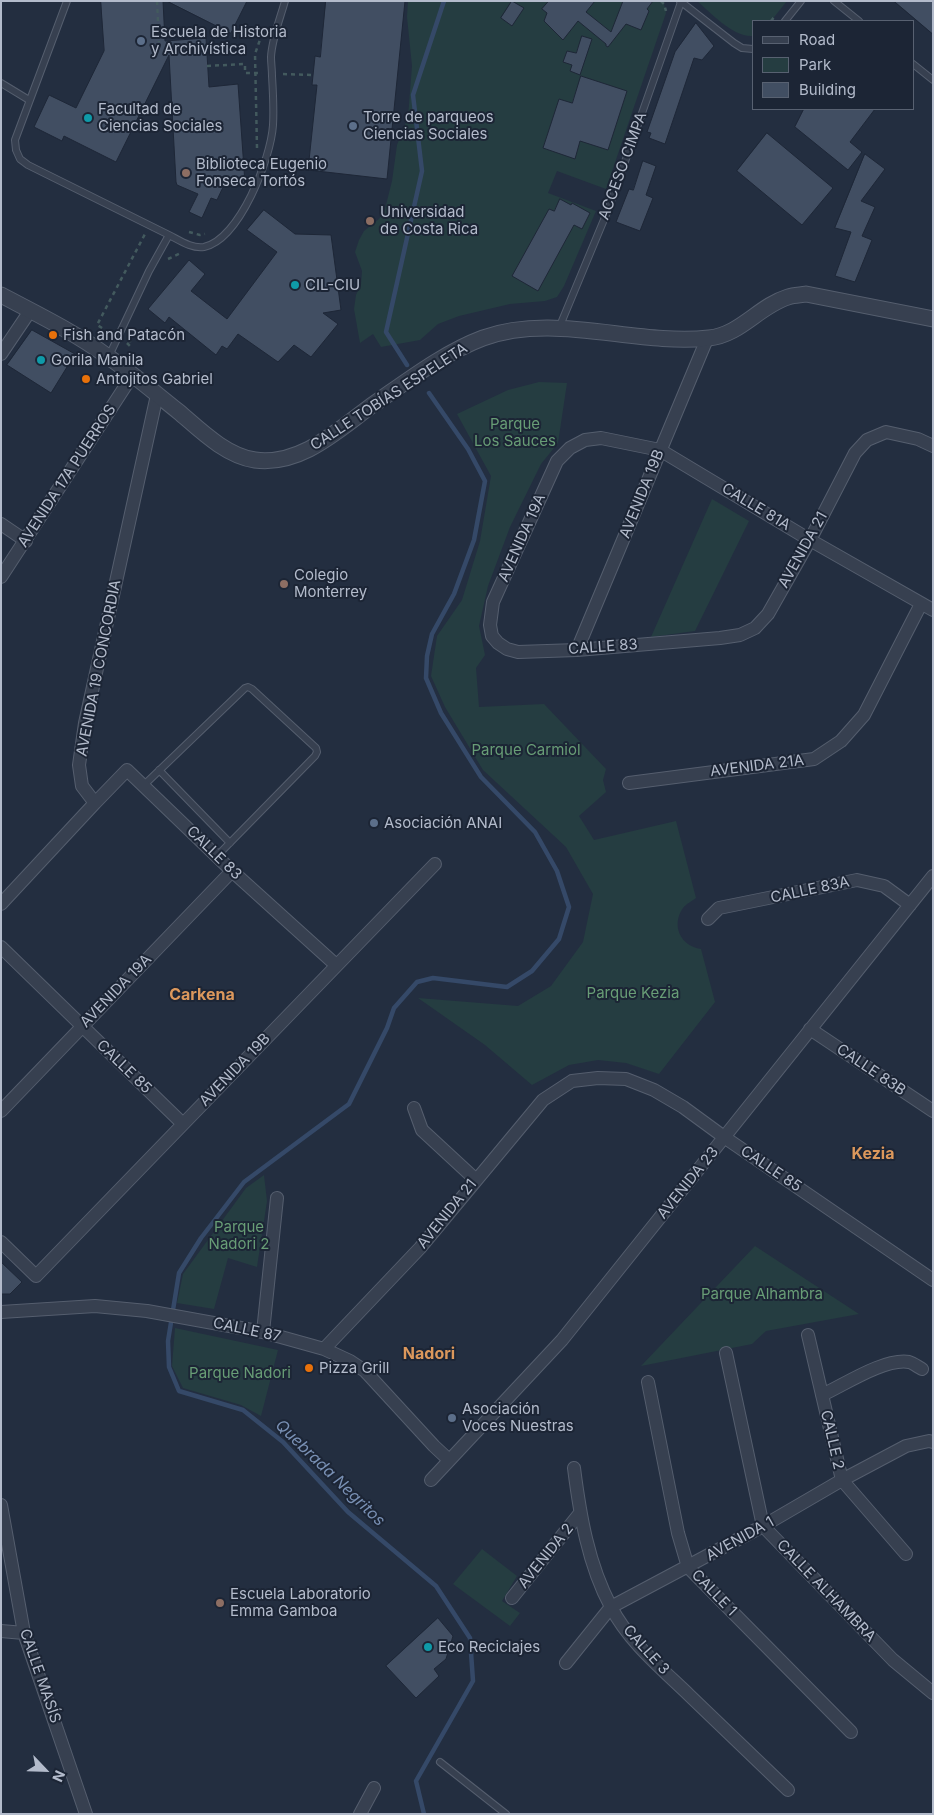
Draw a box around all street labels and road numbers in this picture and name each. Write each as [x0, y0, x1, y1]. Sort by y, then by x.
street label: ACCESO CIMPA [595, 110, 651, 222]
street label: CALLE TOBÍAS ESPELETA [307, 339, 471, 455]
street label: AVENIDA 17A PUERROS [14, 401, 120, 551]
street label: AVENIDA 19B [616, 447, 668, 541]
street label: CALLE 81A [718, 479, 794, 535]
street label: AVENIDA 19A [495, 491, 549, 585]
street label: AVENIDA 21 [775, 509, 831, 591]
street label: AVENIDA 19 CONCORDIA [73, 578, 125, 758]
street label: CALLE 83 [568, 636, 638, 658]
street label: AVENIDA 21A [709, 751, 805, 781]
street label: CALLE 83 [183, 822, 245, 884]
street label: CALLE 83A [769, 873, 851, 907]
street label: AVENIDA 19A [77, 951, 155, 1031]
street label: AVENIDA 19B [196, 1030, 274, 1110]
street label: CALLE 85 [93, 1036, 155, 1098]
street label: CALLE 83B [833, 1040, 909, 1100]
street label: CALLE 85 [737, 1142, 805, 1196]
street label: AVENIDA 23 [654, 1143, 722, 1223]
street label: AVENIDA 21 [414, 1176, 480, 1252]
street label: CALLE 87 [211, 1314, 283, 1346]
street label: CALLE 2 [816, 1409, 848, 1471]
street label: AVENIDA 1 [703, 1513, 777, 1565]
street label: AVENIDA 2 [514, 1520, 578, 1592]
street label: CALLE ALHAMBRA [773, 1536, 879, 1646]
street label: CALLE 1 [688, 1566, 740, 1620]
street label: CALLE 3 [619, 1622, 673, 1678]
street label: CALLE MASÍS [15, 1627, 65, 1725]

